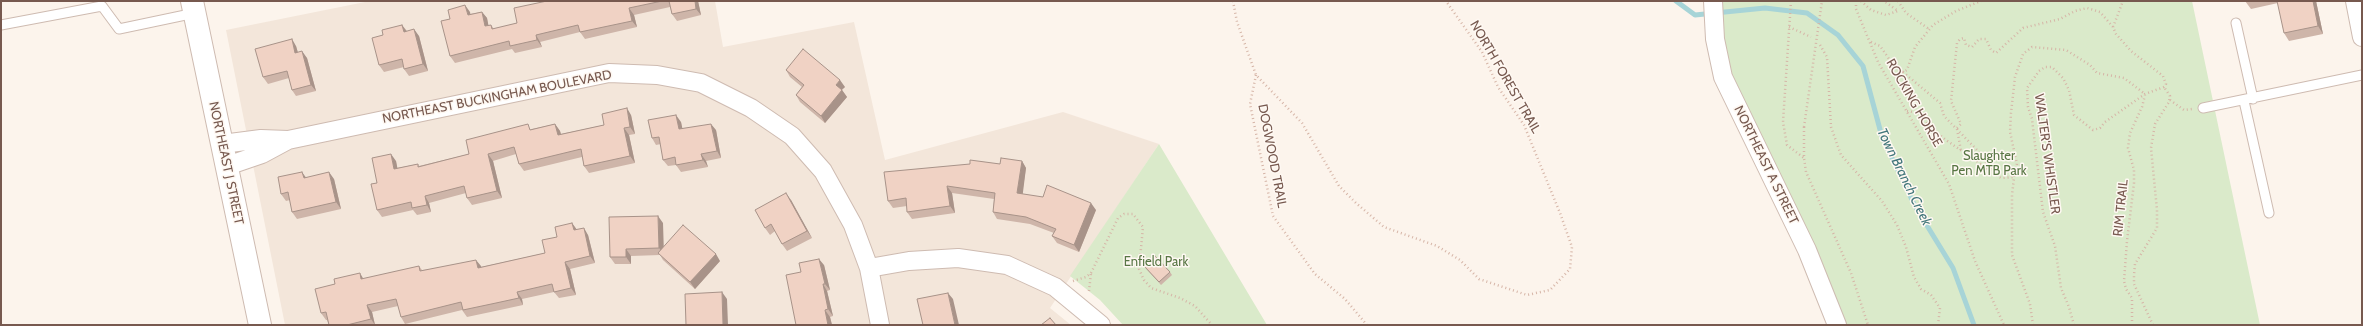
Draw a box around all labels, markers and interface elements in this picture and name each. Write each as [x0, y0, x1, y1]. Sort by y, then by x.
street label: NORTH FOREST TRAIL [1466, 18, 1544, 136]
street label: ROCKING HORSE [1882, 56, 1946, 150]
street label: NORTHEAST BUCKINGHAM BOULEVARD [381, 67, 613, 127]
street label: WALTER'S WHISTLER [2031, 93, 2063, 215]
street label: NORTHEAST J STREET [205, 100, 247, 226]
street label: DOGWOOD TRAIL [1254, 103, 1290, 209]
street label: NORTHEAST A STREET [1730, 103, 1802, 227]
water label: Town Branch Creek [1873, 126, 1935, 228]
park label: Slaughter Pen MTB Park [1951, 148, 2027, 179]
street label: RIM TRAIL [2110, 179, 2132, 237]
park label: Enfield Park [1124, 254, 1188, 270]

